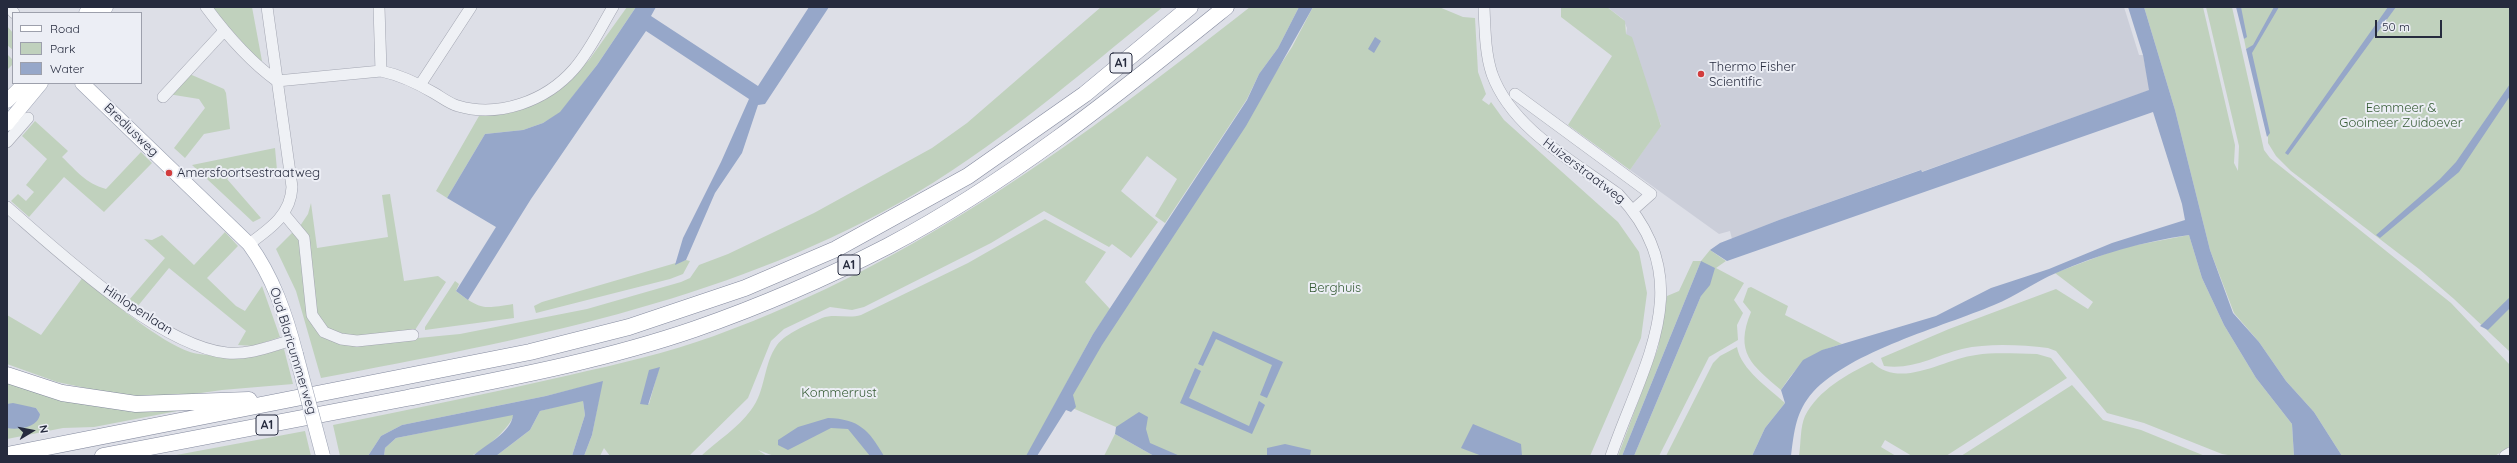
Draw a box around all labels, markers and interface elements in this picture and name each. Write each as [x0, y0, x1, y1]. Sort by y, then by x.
legend [12, 12, 142, 84]
scale bar [2377, 12, 2444, 38]
text: 50 m [2382, 19, 2410, 34]
text: Road [50, 21, 80, 36]
text: Park [50, 41, 75, 56]
road number: A1 [1110, 53, 1132, 73]
place label: Thermo Fisher Scientific [1709, 59, 1796, 90]
text: Water [50, 61, 84, 76]
marker: Thermo Fisher Scientific [1696, 69, 1706, 79]
street label: Brediusweg [100, 100, 162, 160]
park label: Eemmeer & Gooimeer Zuidoever [2339, 100, 2463, 131]
street label: Huizerstraatweg [1540, 135, 1628, 207]
place label: Amersfoortsestraatweg [177, 165, 320, 181]
marker: Amersfoortsestraatweg [164, 168, 174, 178]
road number: A1 [838, 255, 860, 275]
park label: Berghuis [1309, 280, 1361, 296]
street label: Hinlopenlaan [100, 282, 176, 338]
street label: Oud Blaricummerweg [266, 286, 320, 416]
park label: Kommerrust [801, 385, 877, 401]
north arrow [12, 411, 52, 451]
road number: A1 [256, 415, 278, 435]
text: N [36, 424, 51, 434]

